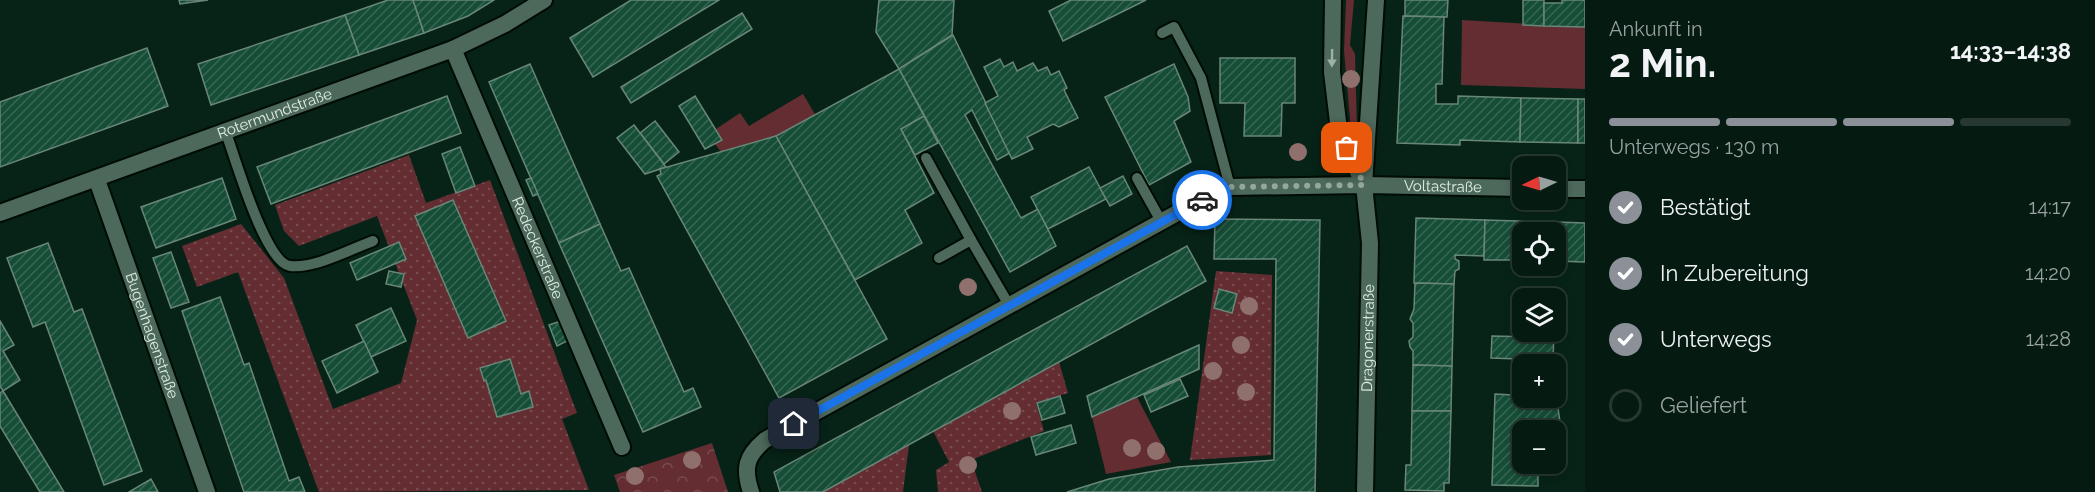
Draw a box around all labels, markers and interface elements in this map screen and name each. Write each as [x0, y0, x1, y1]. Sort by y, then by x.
text: Ankunft in [1609, 17, 1703, 41]
text: 14:33–14:38 [1950, 38, 2071, 64]
text: 2 Min. [1609, 40, 1716, 86]
one-way arrow [1327, 49, 1337, 68]
street label: Rotermundstraße [215, 84, 335, 143]
pin [1321, 122, 1372, 173]
icon: bag [1330, 131, 1363, 164]
text: Unterwegs · 130 m [1609, 135, 1779, 159]
north arrow [1512, 156, 1566, 210]
map controls [1512, 156, 1566, 474]
courier [1172, 170, 1232, 230]
street label: Voltastraße [1404, 177, 1482, 196]
icon: car [1186, 184, 1219, 217]
icon: check [1609, 191, 1642, 224]
street label: Redeckerstraße [508, 194, 567, 302]
text: Bestätigt [1660, 194, 1751, 220]
text: 14:17 [2029, 195, 2071, 219]
button: locate [1512, 222, 1566, 276]
icon: check [1609, 257, 1642, 290]
text: In Zubereitung [1660, 260, 1809, 286]
text: 14:20 [2025, 261, 2071, 285]
street label: Bugenhagenstraße [121, 270, 182, 401]
street label: Dragonerstraße [1358, 284, 1378, 392]
button: layers [1512, 288, 1566, 342]
icon: check [1609, 323, 1642, 356]
text: Unterwegs [1660, 326, 1772, 352]
text: 14:28 [2025, 327, 2071, 351]
button: + [1512, 354, 1566, 408]
text: Geliefert [1660, 392, 1747, 418]
pin [768, 398, 819, 449]
icon: home [777, 407, 810, 440]
button: − [1512, 420, 1566, 474]

